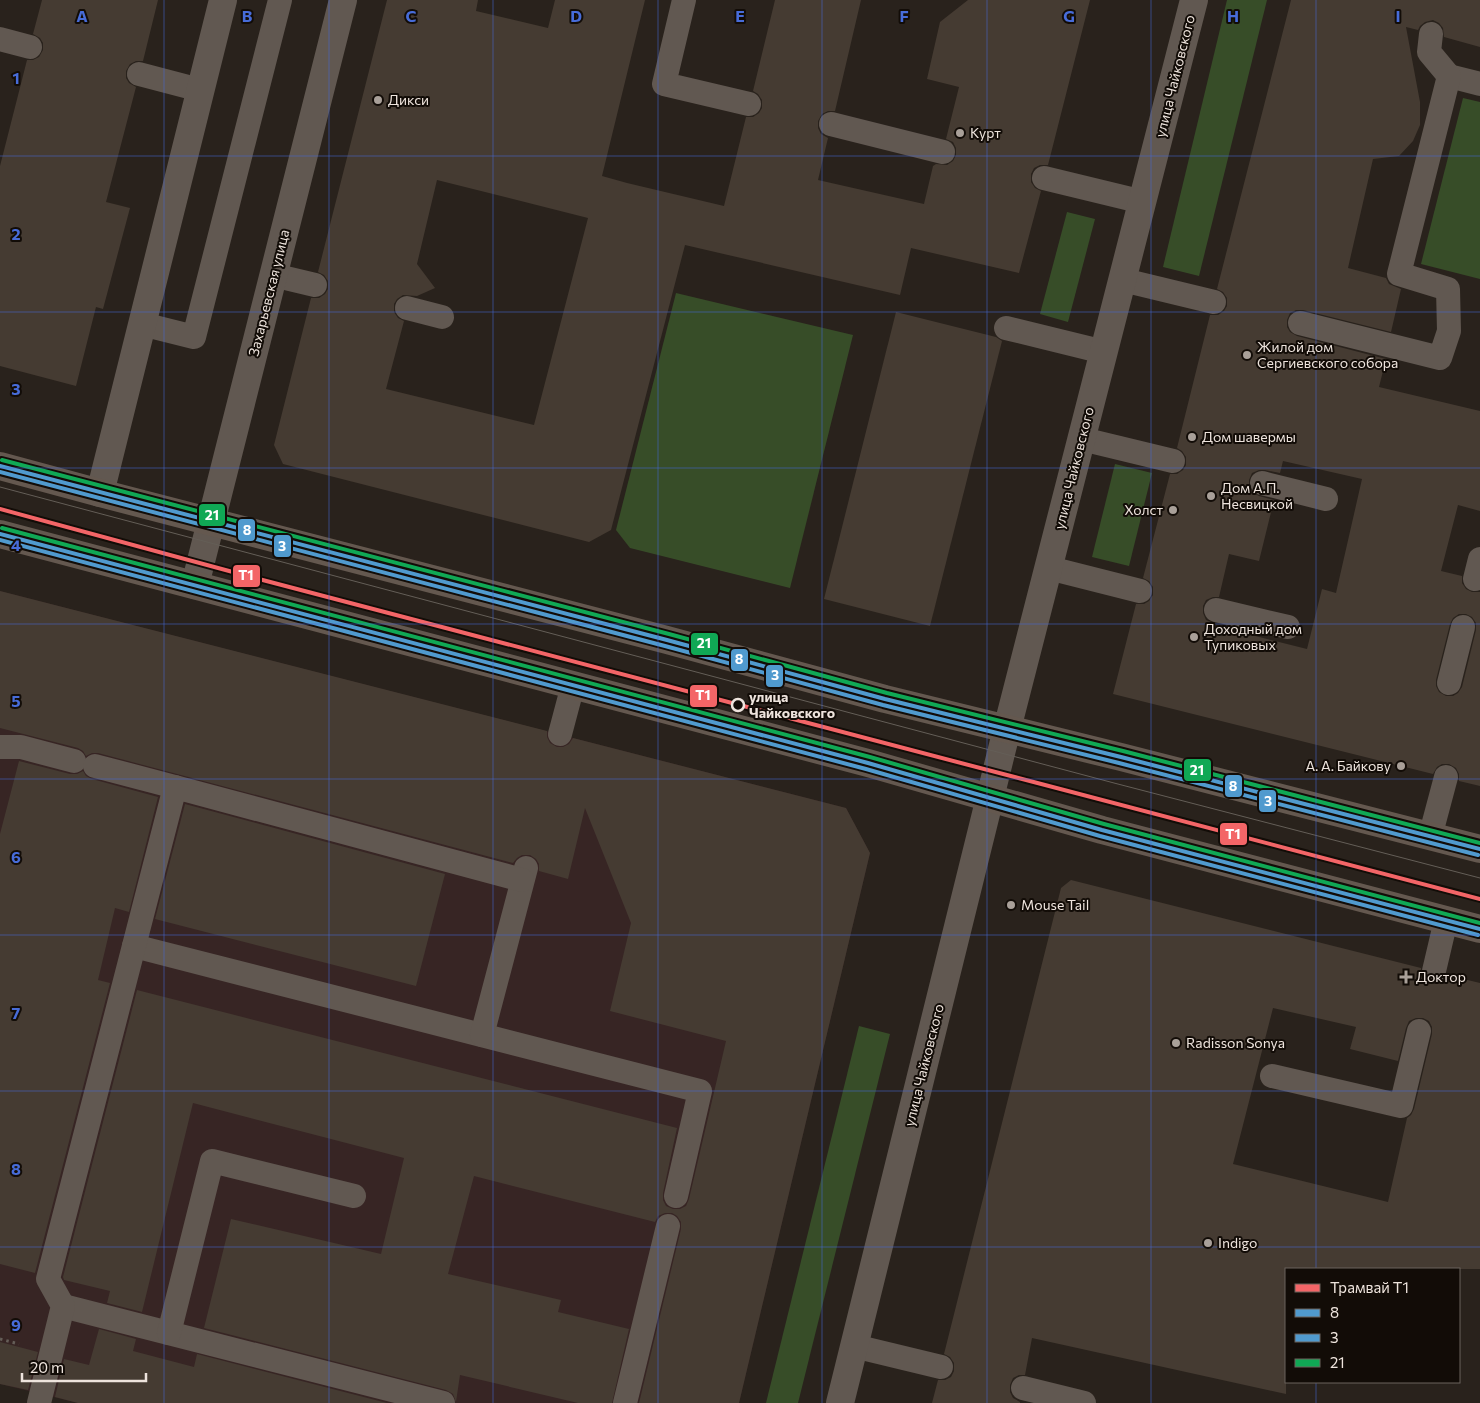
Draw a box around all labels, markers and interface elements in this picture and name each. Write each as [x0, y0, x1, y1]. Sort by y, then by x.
text: A [76, 6, 88, 25]
text: B [242, 6, 253, 25]
text: C [406, 6, 417, 25]
text: D [570, 6, 582, 25]
text: E [735, 6, 745, 25]
text: F [899, 6, 909, 25]
text: G [1063, 6, 1075, 25]
text: H [1227, 6, 1239, 25]
text: I [1395, 6, 1401, 25]
street label: улица Чайковского [1151, 13, 1198, 139]
text: 1 [12, 68, 20, 87]
place label: Дикси [388, 91, 429, 108]
marker: Дикси [372, 94, 384, 106]
place label: Курт [970, 124, 1001, 141]
marker: Курт [954, 127, 966, 139]
text: 2 [11, 224, 21, 243]
street label: Захарьевская улица [245, 228, 293, 358]
place label: Жилой дом Сергиевского собора [1257, 338, 1398, 371]
marker: Жилой дом Сергиевского собора [1241, 349, 1253, 361]
text: 3 [11, 379, 21, 398]
street label: улица Чайковского [1050, 405, 1097, 531]
place label: Дом шавермы [1202, 428, 1296, 445]
marker: Дом шавермы [1186, 431, 1198, 443]
place label: Дом А.П. Несвицкой [1221, 479, 1293, 512]
marker: Дом А.П. Несвицкой [1205, 490, 1217, 502]
place label: Холст [1124, 501, 1163, 518]
line badge: 21 [198, 503, 226, 527]
marker: Холст [1167, 504, 1179, 516]
text: 21 [205, 506, 219, 523]
line badge: 8 [237, 518, 256, 542]
text: 8 [243, 521, 252, 538]
line badge: 3 [273, 534, 292, 558]
text: 4 [11, 535, 21, 554]
text: 3 [278, 537, 286, 554]
line badge: Т1 [232, 564, 261, 588]
text: Т1 [238, 566, 254, 583]
place label: Доходный дом Тупиковых [1204, 620, 1302, 653]
marker: Доходный дом Тупиковых [1188, 631, 1200, 643]
line badge: 21 [690, 632, 719, 656]
text: 21 [697, 634, 711, 651]
line badge: 8 [730, 648, 749, 672]
text: 8 [735, 650, 744, 667]
line badge: 3 [765, 664, 784, 688]
text: 3 [771, 666, 779, 683]
line badge: Т1 [689, 684, 718, 708]
text: Т1 [695, 686, 711, 703]
place label: улица Чайковского [749, 688, 835, 721]
text: 5 [11, 691, 21, 710]
marker: улица Чайковского [731, 698, 745, 712]
place label: А. А. Байкову [1305, 757, 1391, 774]
line badge: 21 [1183, 758, 1212, 782]
marker: А. А. Байкову [1395, 760, 1407, 772]
text: 21 [1190, 761, 1204, 778]
line badge: 8 [1224, 774, 1243, 798]
text: 8 [1229, 777, 1238, 794]
line badge: 3 [1258, 789, 1277, 813]
text: 3 [1264, 792, 1272, 809]
line badge: Т1 [1219, 822, 1248, 846]
text: Т1 [1225, 825, 1241, 842]
text: 6 [11, 847, 21, 866]
place label: Mouse Tail [1021, 896, 1089, 913]
marker: Mouse Tail [1005, 899, 1017, 911]
place label: Доктор [1416, 968, 1466, 985]
marker: Доктор [1400, 971, 1412, 983]
street label: улица Чайковского [900, 1002, 947, 1128]
text: 7 [12, 1003, 21, 1022]
place label: Radisson Sonya [1186, 1034, 1285, 1051]
marker: Radisson Sonya [1170, 1037, 1182, 1049]
text: 8 [11, 1159, 21, 1178]
place label: Indigo [1218, 1234, 1257, 1251]
marker: Indigo [1202, 1237, 1214, 1249]
legend [1285, 1268, 1460, 1383]
text: Трамвай Т1 [1330, 1278, 1409, 1296]
text: 8 [1330, 1303, 1339, 1321]
text: 9 [11, 1315, 21, 1334]
text: 3 [1330, 1328, 1339, 1346]
scale bar [22, 1350, 146, 1382]
text: 21 [1330, 1353, 1345, 1371]
text: 20 m [30, 1358, 64, 1376]

